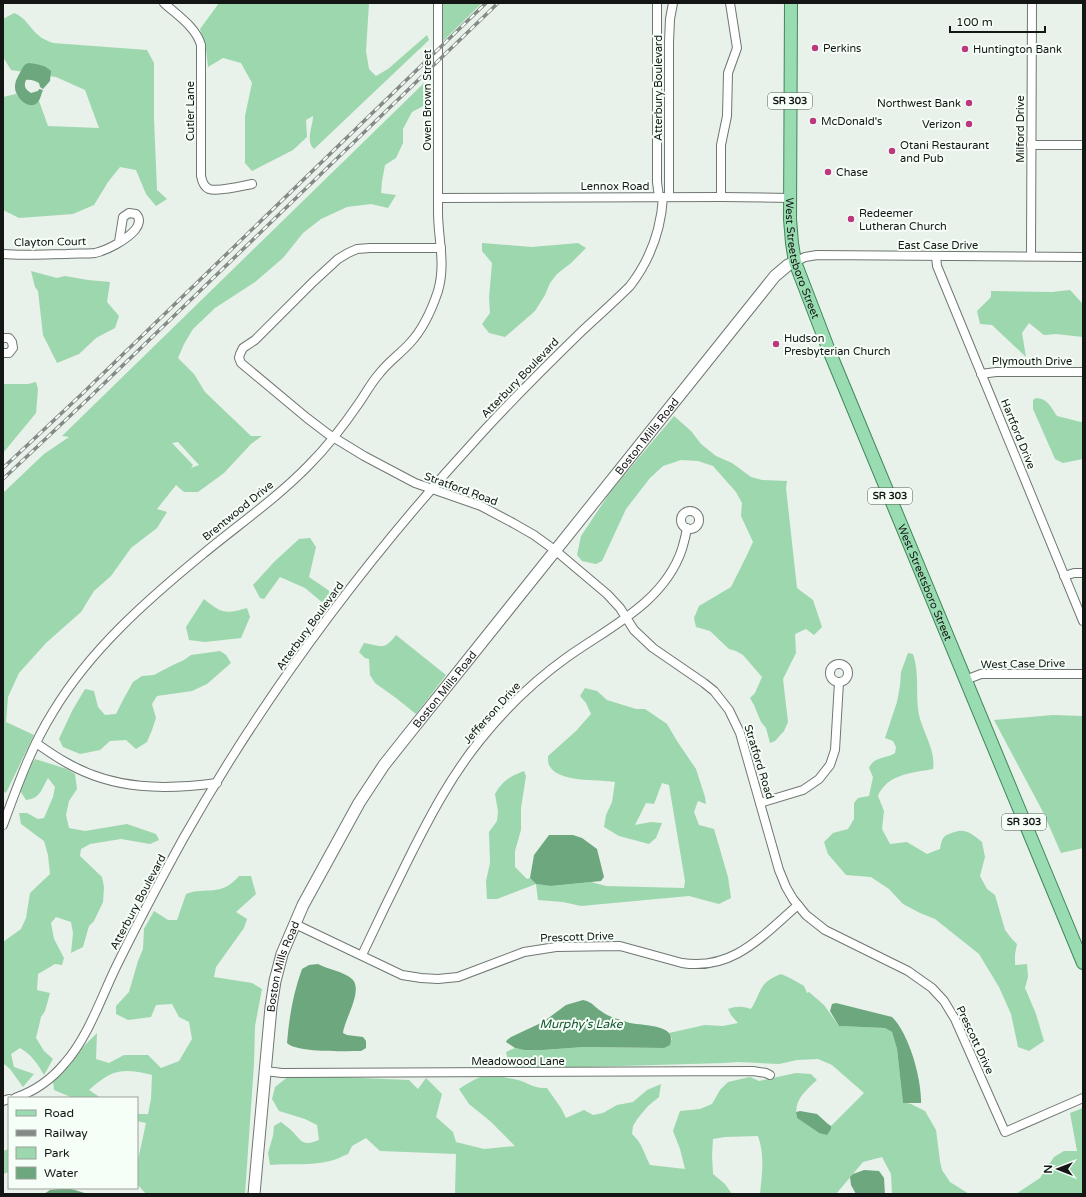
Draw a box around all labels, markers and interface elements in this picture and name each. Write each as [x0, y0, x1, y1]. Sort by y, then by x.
scale bar [950, 8, 1045, 34]
text: 100 m [956, 15, 993, 29]
street label: Atterbury Boulevard [652, 35, 665, 141]
place label: Perkins [823, 42, 861, 55]
marker: Perkins [810, 43, 820, 53]
place label: Huntington Bank [973, 43, 1062, 56]
marker: Huntington Bank [960, 44, 970, 54]
street label: Owen Brown Street [421, 49, 434, 151]
street label: Cutler Lane [184, 81, 197, 141]
road number: SR 303 [768, 93, 812, 109]
street label: Milford Drive [1014, 95, 1027, 163]
place label: Northwest Bank [877, 97, 961, 110]
marker: Northwest Bank [964, 98, 974, 108]
place label: McDonald's [821, 115, 882, 128]
marker: McDonald's [808, 116, 818, 126]
place label: Verizon [922, 118, 961, 131]
marker: Verizon [964, 119, 974, 129]
place label: Otani Restaurant and Pub [900, 139, 989, 165]
marker: Otani Restaurant and Pub [887, 146, 897, 156]
place label: Chase [836, 166, 868, 179]
marker: Chase [823, 167, 833, 177]
street label: Lennox Road [581, 180, 650, 193]
street label: West Streetsboro Street [783, 198, 823, 320]
place label: Redeemer Lutheran Church [859, 207, 947, 233]
marker: Redeemer Lutheran Church [846, 214, 856, 224]
street label: Clayton Court [14, 235, 86, 249]
street label: East Case Drive [898, 239, 978, 252]
place label: Hudson Presbyterian Church [784, 332, 891, 358]
street label: Atterbury Boulevard [478, 335, 562, 421]
marker: Hudson Presbyterian Church [771, 339, 781, 349]
street label: Plymouth Drive [992, 355, 1072, 368]
street label: Boston Mills Road [612, 395, 681, 477]
street label: Hartford Drive [998, 397, 1038, 471]
street label: Stratford Road [422, 470, 500, 508]
street label: Brentwood Drive [200, 478, 276, 544]
road number: SR 303 [868, 488, 912, 504]
street label: West Streetsboro Street [895, 522, 955, 642]
street label: Atterbury Boulevard [274, 579, 346, 673]
street label: Boston Mills Road [410, 648, 479, 730]
street label: West Case Drive [981, 657, 1065, 671]
street label: Jefferson Drive [461, 679, 523, 747]
street label: Stratford Road [741, 723, 777, 801]
road number: SR 303 [1002, 814, 1046, 830]
street label: Atterbury Boulevard [107, 852, 169, 952]
street label: Boston Mills Road [264, 919, 302, 1013]
street label: Prescott Drive [540, 929, 614, 945]
street label: Prescott Drive [954, 1004, 996, 1076]
water label: Murphy's Lake [540, 1017, 624, 1031]
street label: Meadowood Lane [471, 1055, 565, 1068]
legend [8, 1097, 138, 1189]
text: Road [44, 1106, 74, 1120]
text: Railway [44, 1126, 88, 1140]
text: Park [44, 1146, 70, 1160]
north arrow [1038, 1149, 1078, 1189]
text: N [1042, 1165, 1055, 1173]
text: Water [44, 1166, 79, 1180]

